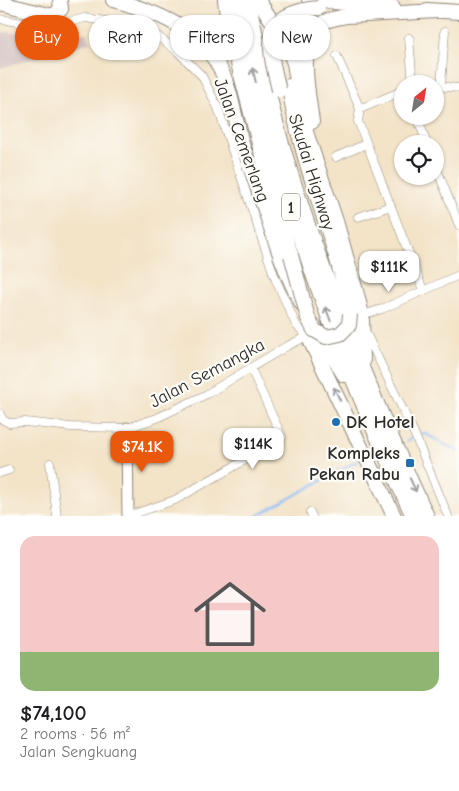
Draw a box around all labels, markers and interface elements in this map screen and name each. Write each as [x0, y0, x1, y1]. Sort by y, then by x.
chip: Buy [15, 15, 79, 60]
chip: Rent [89, 15, 160, 60]
chip: Filters [170, 15, 253, 60]
chip: New [263, 15, 330, 60]
one-way arrow [249, 67, 259, 83]
street label: Jalan Cemerlang [209, 75, 274, 205]
north arrow [394, 75, 444, 125]
map controls [394, 75, 444, 185]
street label: Skudai Highway [284, 111, 340, 234]
button: locate [394, 135, 444, 185]
road number: 1 [282, 193, 300, 220]
pin: $111K [354, 250, 424, 293]
text: $111K [370, 258, 408, 276]
one-way arrow [323, 306, 332, 322]
street label: Jalan Semangka [146, 334, 268, 413]
one-way arrow [332, 387, 341, 402]
place label: DK Hotel [346, 412, 414, 433]
marker: DK Hotel [330, 416, 342, 428]
pin: $114K [218, 428, 288, 470]
pin: $74.1K [101, 430, 183, 473]
text: $114K [234, 435, 272, 453]
text: $74.1K [121, 438, 163, 456]
place label: Kompleks Pekan Rabu [309, 443, 400, 485]
marker: Kompleks Pekan Rabu [404, 457, 416, 469]
one-way arrow [409, 477, 418, 492]
icon: home [185, 569, 275, 659]
text: $74,100 [20, 701, 87, 725]
text: 2 rooms · 56 m² [20, 725, 130, 743]
text: Jalan Sengkuang [20, 743, 137, 761]

